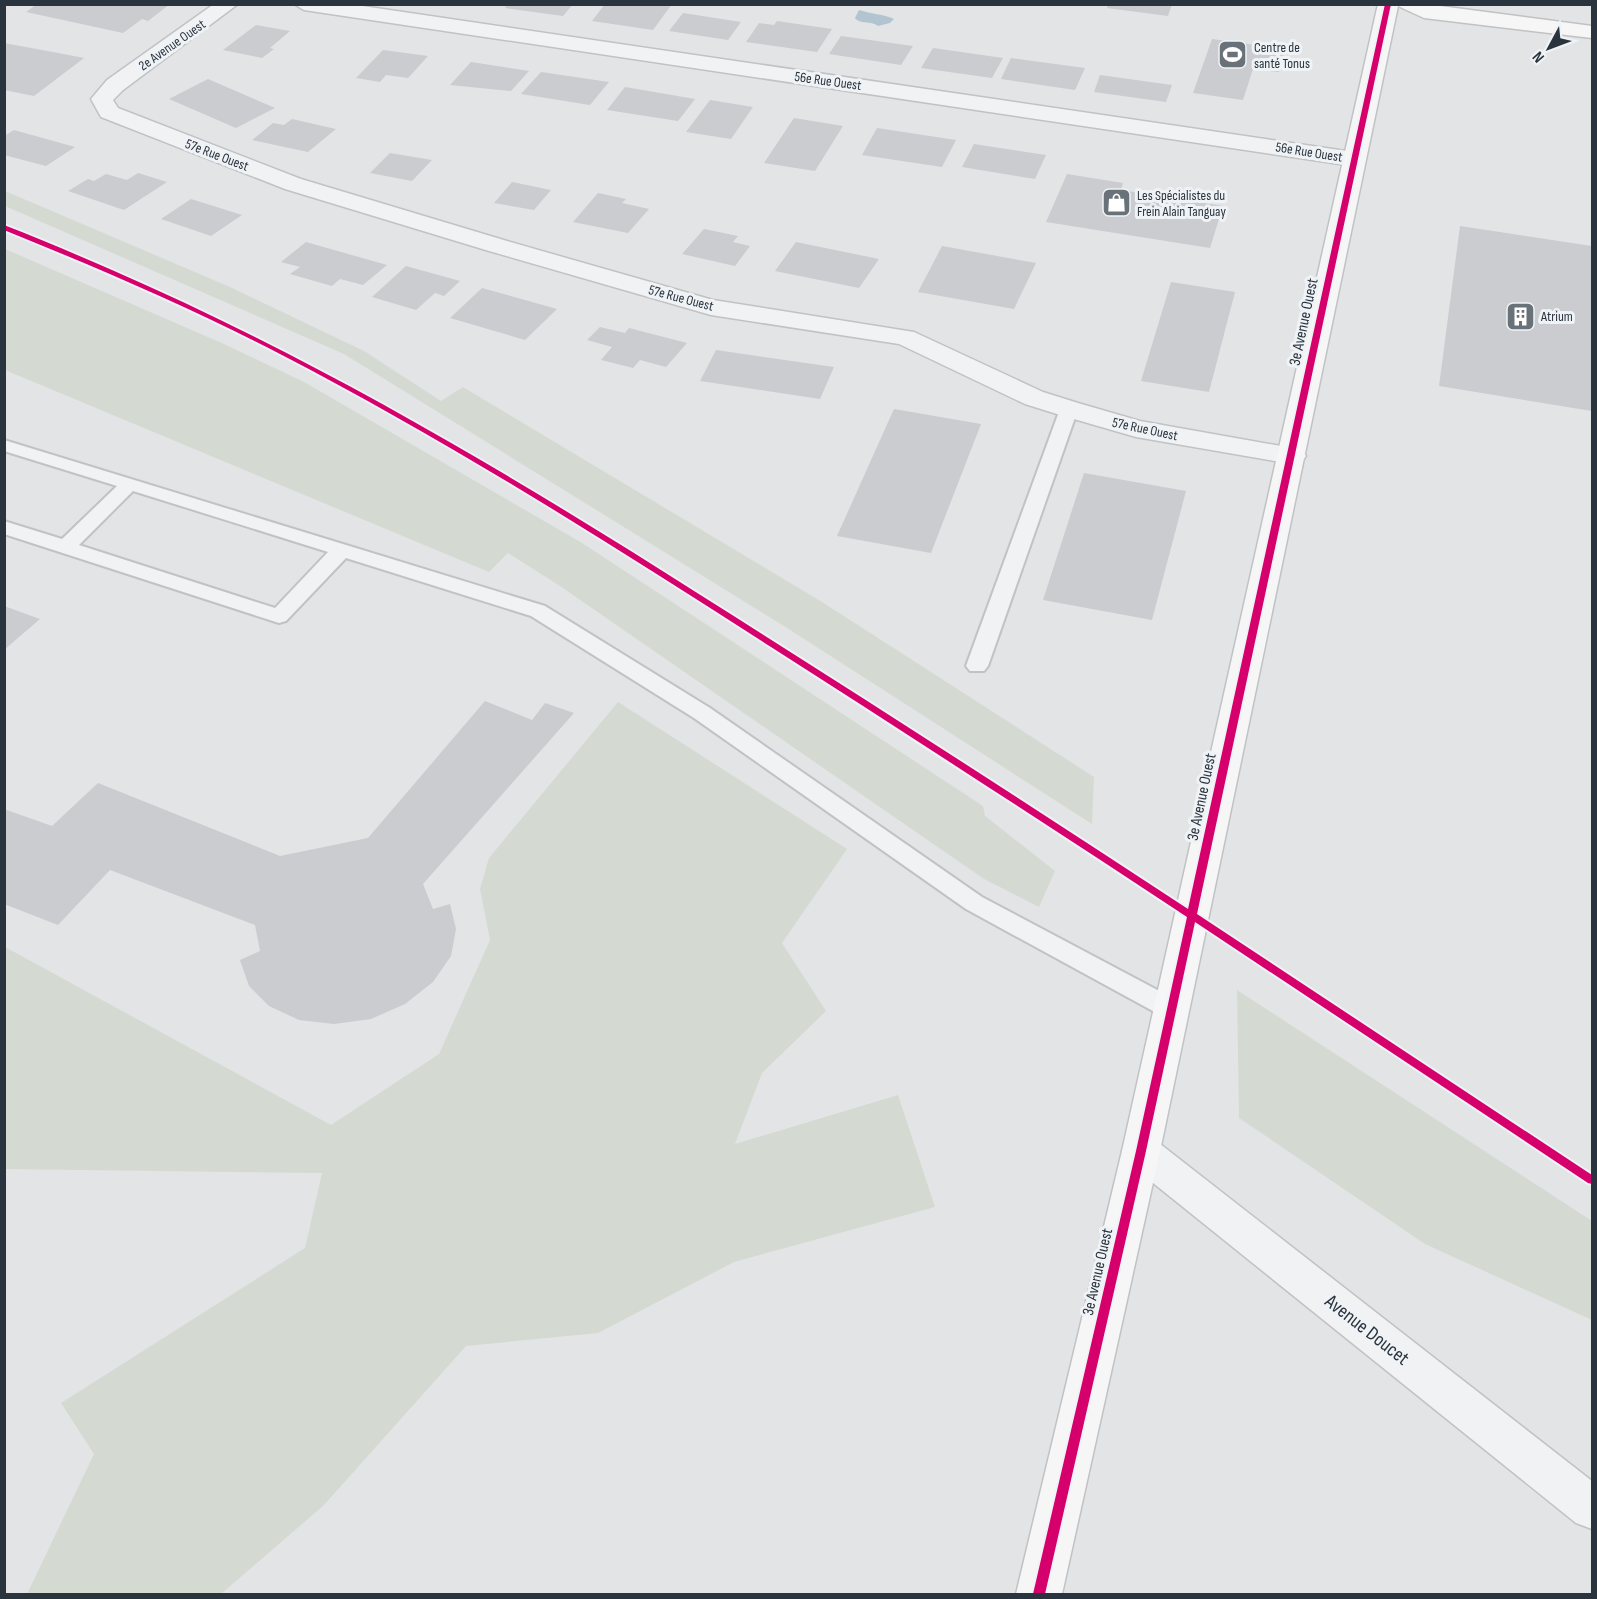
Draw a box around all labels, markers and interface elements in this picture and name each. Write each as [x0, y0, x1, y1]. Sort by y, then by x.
street label: 2e Avenue Ouest [135, 16, 209, 74]
north arrow [1519, 18, 1579, 78]
sports icon: Centre de santé Tonus [1217, 39, 1249, 71]
place label: Centre de santé Tonus [1254, 39, 1310, 72]
text: N [1529, 47, 1549, 66]
street label: 56e Rue Ouest [793, 68, 863, 94]
street label: 57e Rue Ouest [183, 135, 251, 175]
street label: 56e Rue Ouest [1274, 138, 1344, 166]
shop icon: Les Spécialistes du Frein Alain Tanguay [1100, 187, 1132, 219]
place label: Les Spécialistes du Frein Alain Tanguay [1137, 187, 1226, 220]
street label: 3e Avenue Ouest [1285, 276, 1323, 367]
street label: 57e Rue Ouest [647, 281, 715, 315]
building icon: Atrium [1504, 300, 1536, 332]
place label: Atrium [1540, 308, 1573, 325]
street label: 57e Rue Ouest [1111, 414, 1179, 444]
street label: 3e Avenue Ouest [1183, 751, 1221, 842]
street label: 3e Avenue Ouest [1079, 1226, 1117, 1317]
street label: Avenue Doucet [1319, 1289, 1414, 1370]

